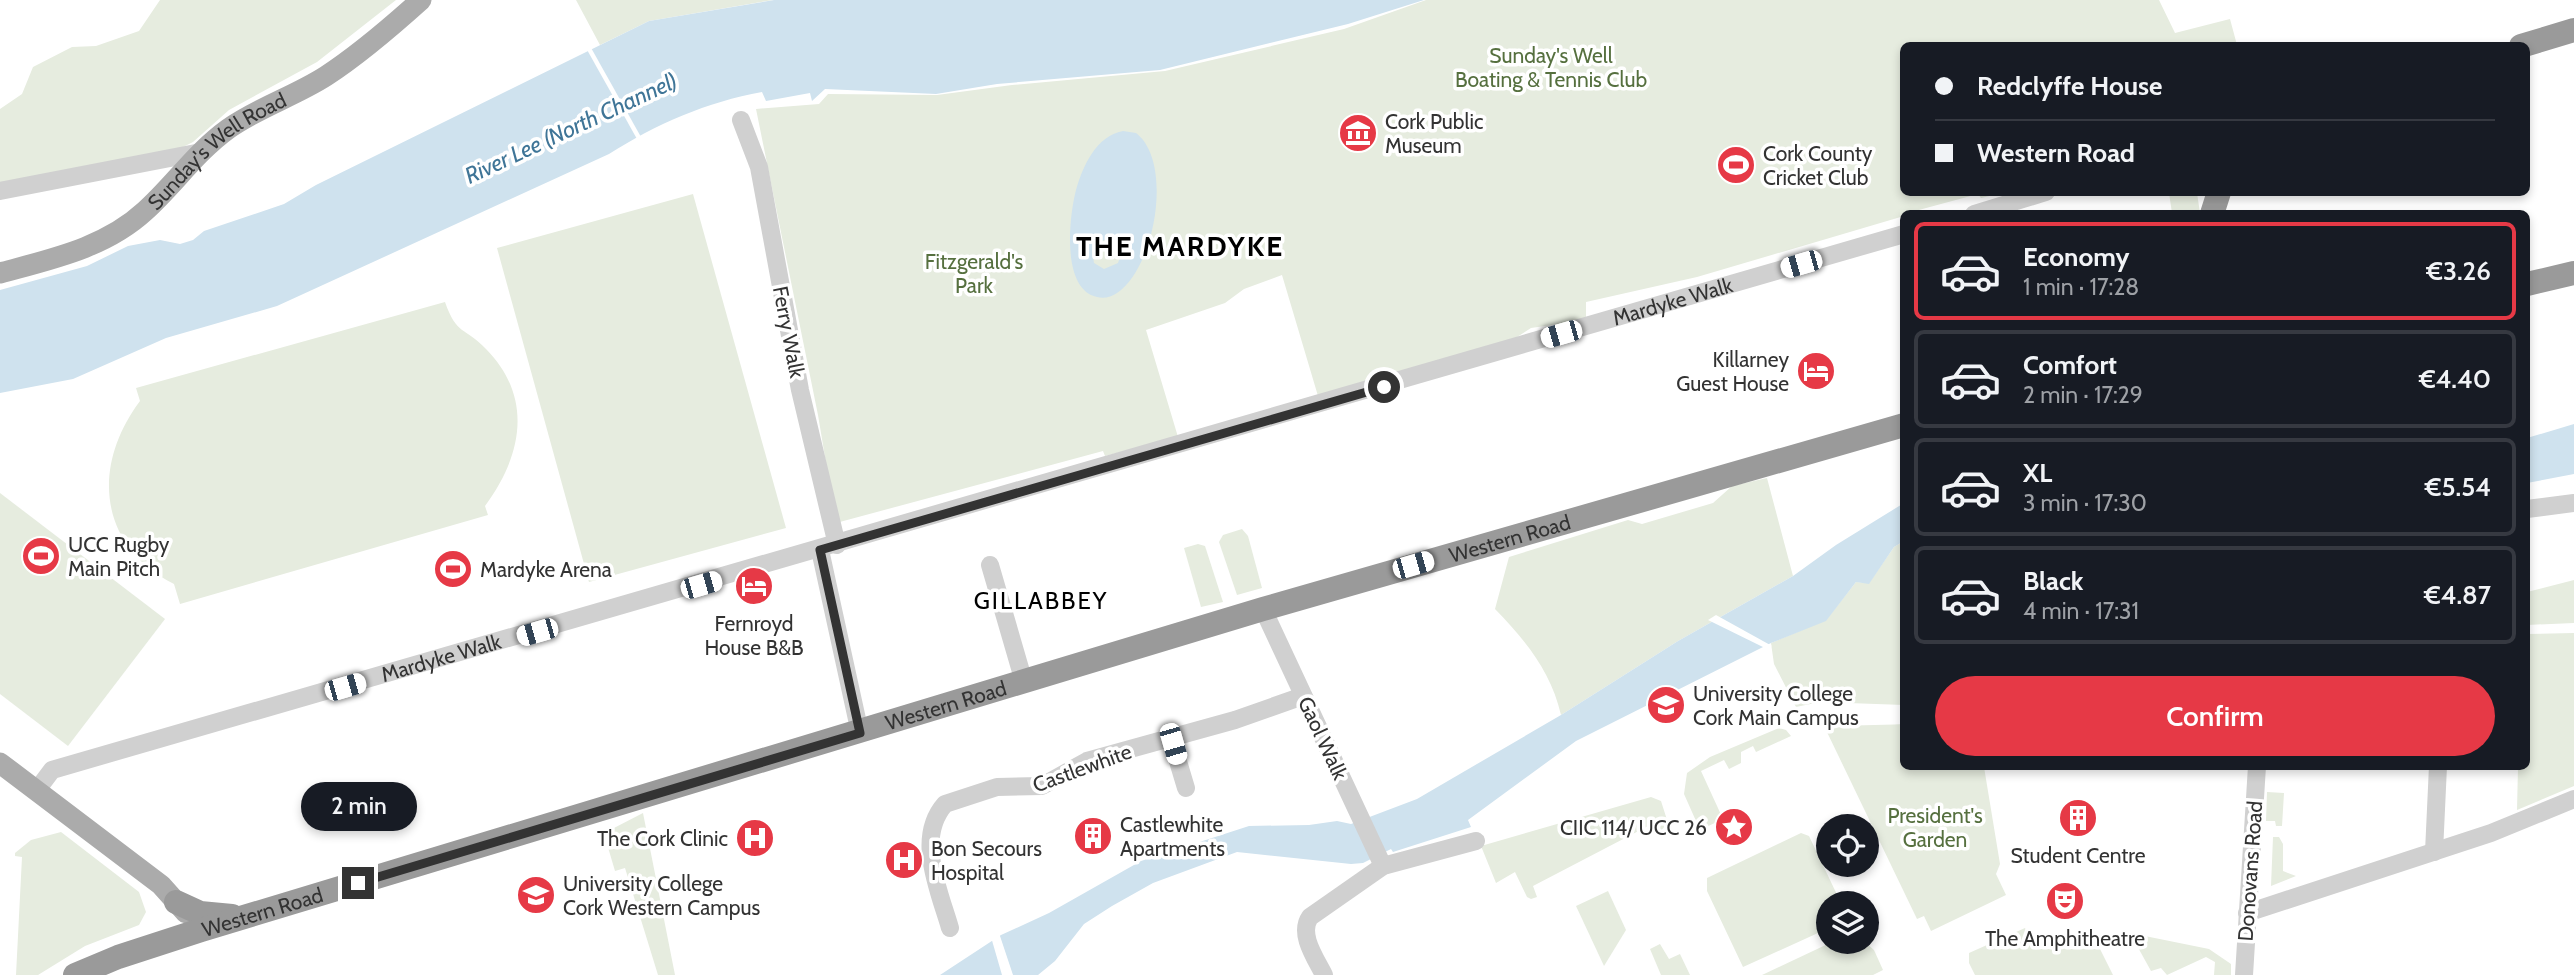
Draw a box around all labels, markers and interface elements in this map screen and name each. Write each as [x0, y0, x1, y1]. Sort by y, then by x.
park label: Sunday's Well Boating & Tennis Club [1455, 43, 1647, 92]
water label: River Lee (North Channel) [460, 66, 682, 190]
text: Redclyffe House [1977, 70, 2162, 102]
street label: Sunday's Well Road [142, 87, 290, 215]
place label: Cork Public Museum [1385, 109, 1483, 158]
museum icon: Cork Public Museum [1337, 112, 1379, 154]
text: Western Road [1977, 137, 2135, 169]
place label: Cork County Cricket Club [1763, 141, 1873, 190]
sports icon: Cork County Cricket Club [1715, 144, 1757, 186]
district label: THE MARDYKE [1076, 229, 1284, 263]
icon: car [1939, 240, 2002, 303]
text: Economy [2023, 241, 2129, 273]
car [1778, 248, 1825, 280]
park label: Fitzgerald's Park [925, 249, 1024, 298]
text: €3.26 [2426, 255, 2491, 287]
street label: Mardyke Walk [1610, 272, 1736, 330]
text: 1 min · 17:28 [2023, 273, 2139, 301]
street label: Ferry Walk [768, 284, 810, 381]
car [1538, 318, 1585, 350]
place label: Killarney Guest House [1676, 347, 1789, 396]
icon: car [1939, 348, 2002, 411]
text: Comfort [2023, 349, 2117, 381]
hotel icon: Killarney Guest House [1795, 350, 1837, 392]
text: €4.40 [2419, 363, 2491, 395]
route start [1368, 371, 1400, 403]
text: 2 min · 17:29 [2023, 381, 2143, 409]
icon: car [1939, 456, 2002, 519]
text: XL [2023, 457, 2052, 489]
text: €5.54 [2425, 471, 2491, 503]
text: 3 min · 17:30 [2023, 489, 2147, 517]
street label: Western Road [1446, 509, 1573, 567]
place label: UCC Rugby Main Pitch [68, 532, 170, 581]
sports icon: UCC Rugby Main Pitch [20, 535, 62, 577]
sports icon: Mardyke Arena [432, 548, 474, 590]
car [1390, 549, 1437, 581]
place label: Mardyke Arena [480, 557, 612, 582]
icon: car [1939, 564, 2002, 627]
hotel icon: Fernroyd House B&B [733, 565, 775, 607]
text: Black [2023, 565, 2083, 597]
car [678, 569, 725, 601]
text: €4.87 [2424, 579, 2491, 611]
district label: GILLABBEY [974, 586, 1108, 615]
text: 4 min · 17:31 [2023, 597, 2139, 625]
place label: Fernroyd House B&B [704, 611, 804, 660]
car [514, 616, 561, 648]
street label: Mardyke Walk [378, 628, 504, 687]
car [322, 671, 369, 703]
street label: Western Road [882, 675, 1009, 735]
button: Confirm [1935, 676, 2495, 756]
place label: University College Cork Main Campus [1693, 681, 1859, 730]
school or university icon: University College Cork Main Campus [1645, 684, 1687, 726]
street label: Gaol Walk [1293, 692, 1353, 784]
car [1158, 721, 1189, 767]
street label: Castlewhite [1029, 739, 1135, 797]
callout: 2 min [300, 782, 416, 830]
text: 2 min [331, 792, 387, 820]
building icon: Student Centre [2057, 797, 2099, 839]
street label: Donovans Road [2233, 800, 2267, 942]
park label: President's Garden [1887, 803, 1983, 852]
place icon: CIIC 114/ UCC 26 [1713, 806, 1755, 848]
place label: Castlewhite Apartments [1120, 812, 1225, 861]
map controls [1816, 814, 1879, 954]
button: locate [1816, 814, 1879, 877]
building icon: Castlewhite Apartments [1072, 815, 1114, 857]
place label: CIIC 114/ UCC 26 [1560, 815, 1707, 840]
hospital icon: The Cork Clinic [734, 817, 776, 859]
place label: The Cork Clinic [597, 826, 728, 851]
place label: Bon Secours Hospital [931, 836, 1042, 885]
hospital icon: Bon Secours Hospital [883, 839, 925, 881]
place label: Student Centre [2011, 843, 2146, 868]
route end [342, 867, 374, 899]
place label: University College Cork Western Campus [563, 871, 760, 920]
school or university icon: University College Cork Western Campus [515, 874, 557, 916]
theatre icon: The Amphitheatre [2044, 880, 2086, 922]
street label: Western Road [199, 881, 326, 942]
button: layers [1816, 891, 1879, 954]
place label: The Amphitheatre [1985, 926, 2145, 951]

